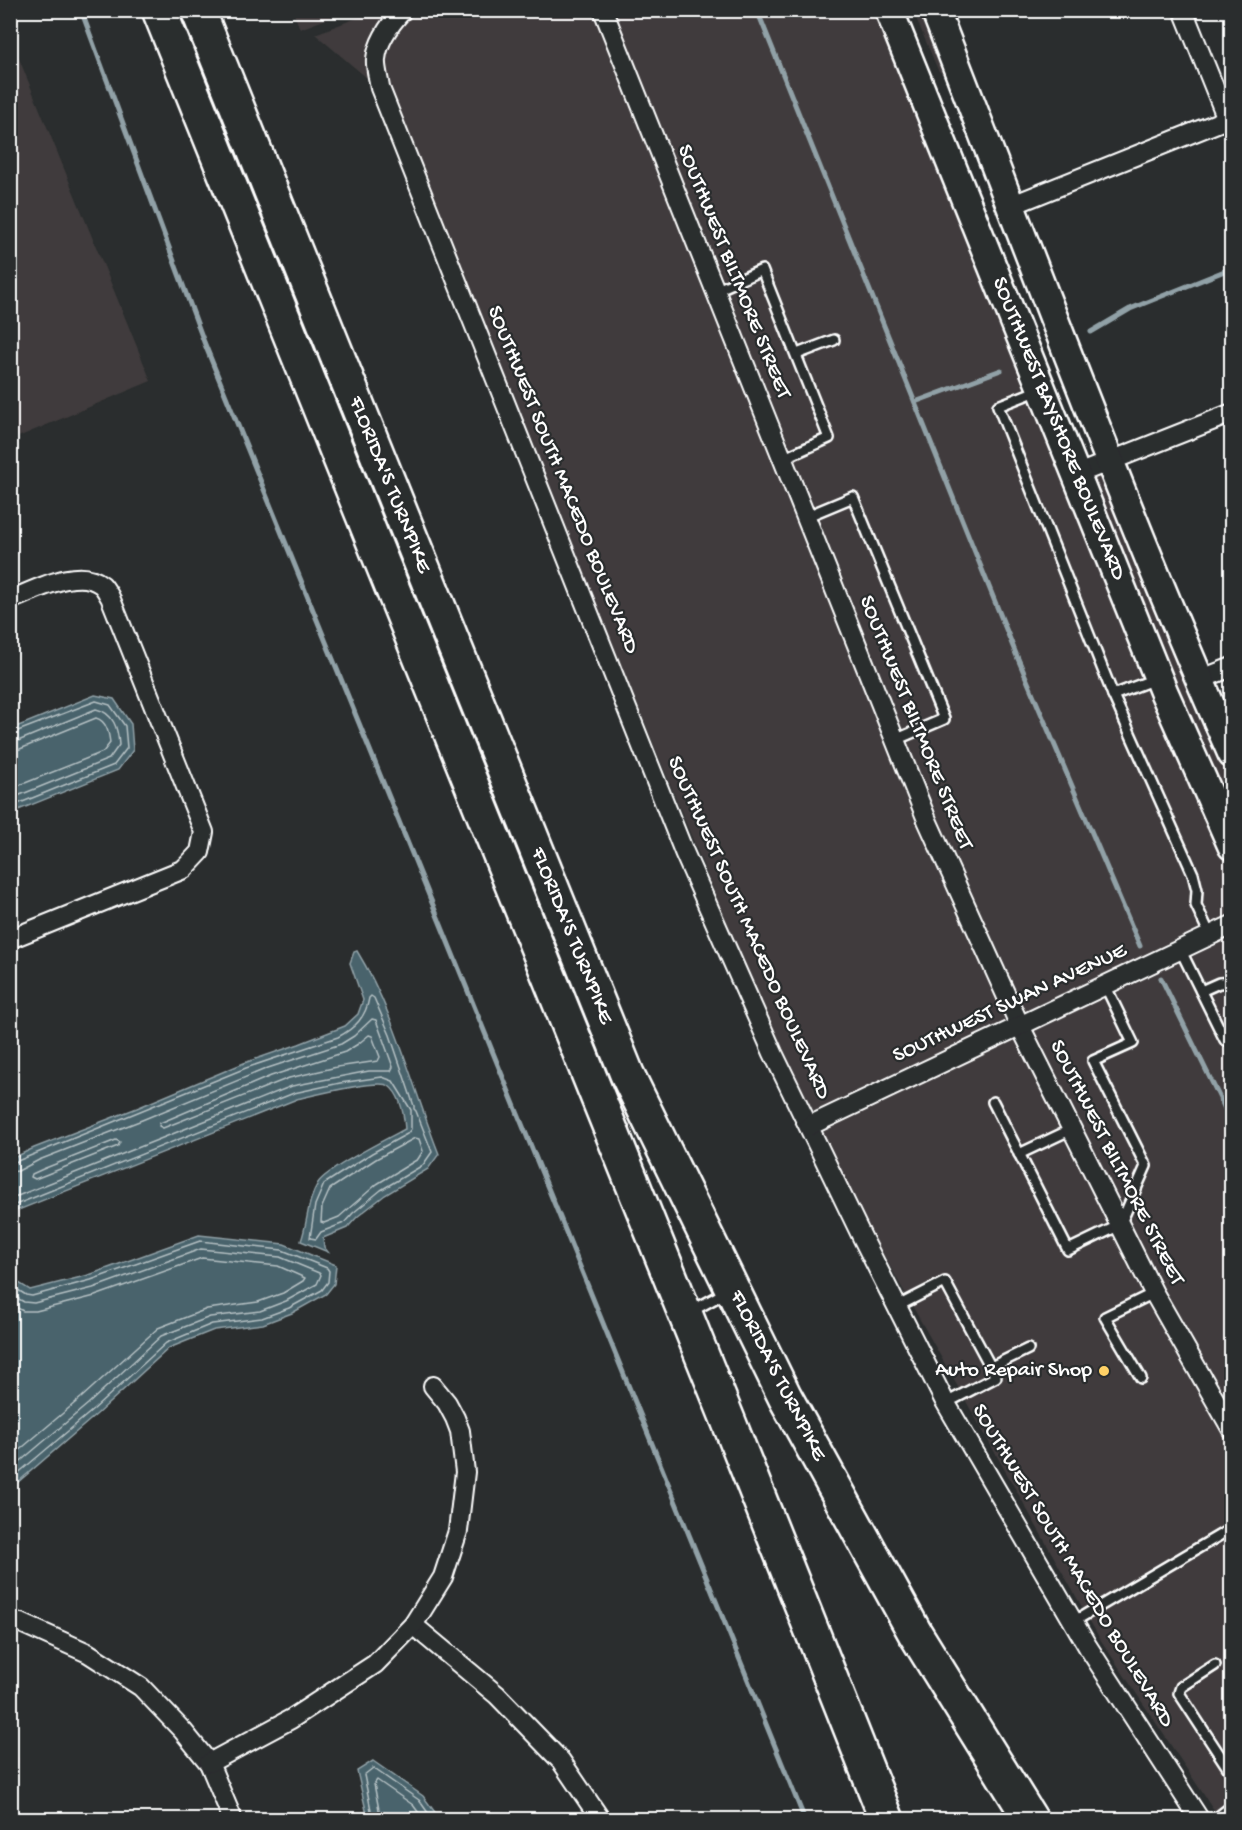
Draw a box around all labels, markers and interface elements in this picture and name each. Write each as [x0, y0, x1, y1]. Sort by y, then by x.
street label: SOUTHWEST BILTMORE STREET [670, 141, 796, 404]
street label: SOUTHWEST BAYSHORE BOULEVARD [985, 274, 1131, 585]
street label: SOUTHWEST SOUTH MACEDO BOULEVARD [480, 302, 644, 658]
street label: FLORIDA'S TURNPIKE [341, 392, 437, 578]
street label: SOUTHWEST BILTMORE STREET [852, 592, 978, 855]
street label: SOUTHWEST SOUTH MACEDO BOULEVARD [660, 753, 836, 1104]
street label: FLORIDA'S TURNPIKE [523, 843, 619, 1029]
street label: SOUTHWEST SWAN AVENUE [889, 938, 1132, 1070]
street label: SOUTHWEST BILTMORE STREET [1043, 1036, 1190, 1291]
street label: FLORIDA'S TURNPIKE [722, 1285, 832, 1467]
place label: Auto Repair Shop [935, 1358, 1092, 1384]
marker: Auto Repair Shop [1097, 1364, 1111, 1378]
street label: SOUTHWEST SOUTH MACEDO BOULEVARD [965, 1400, 1179, 1733]

